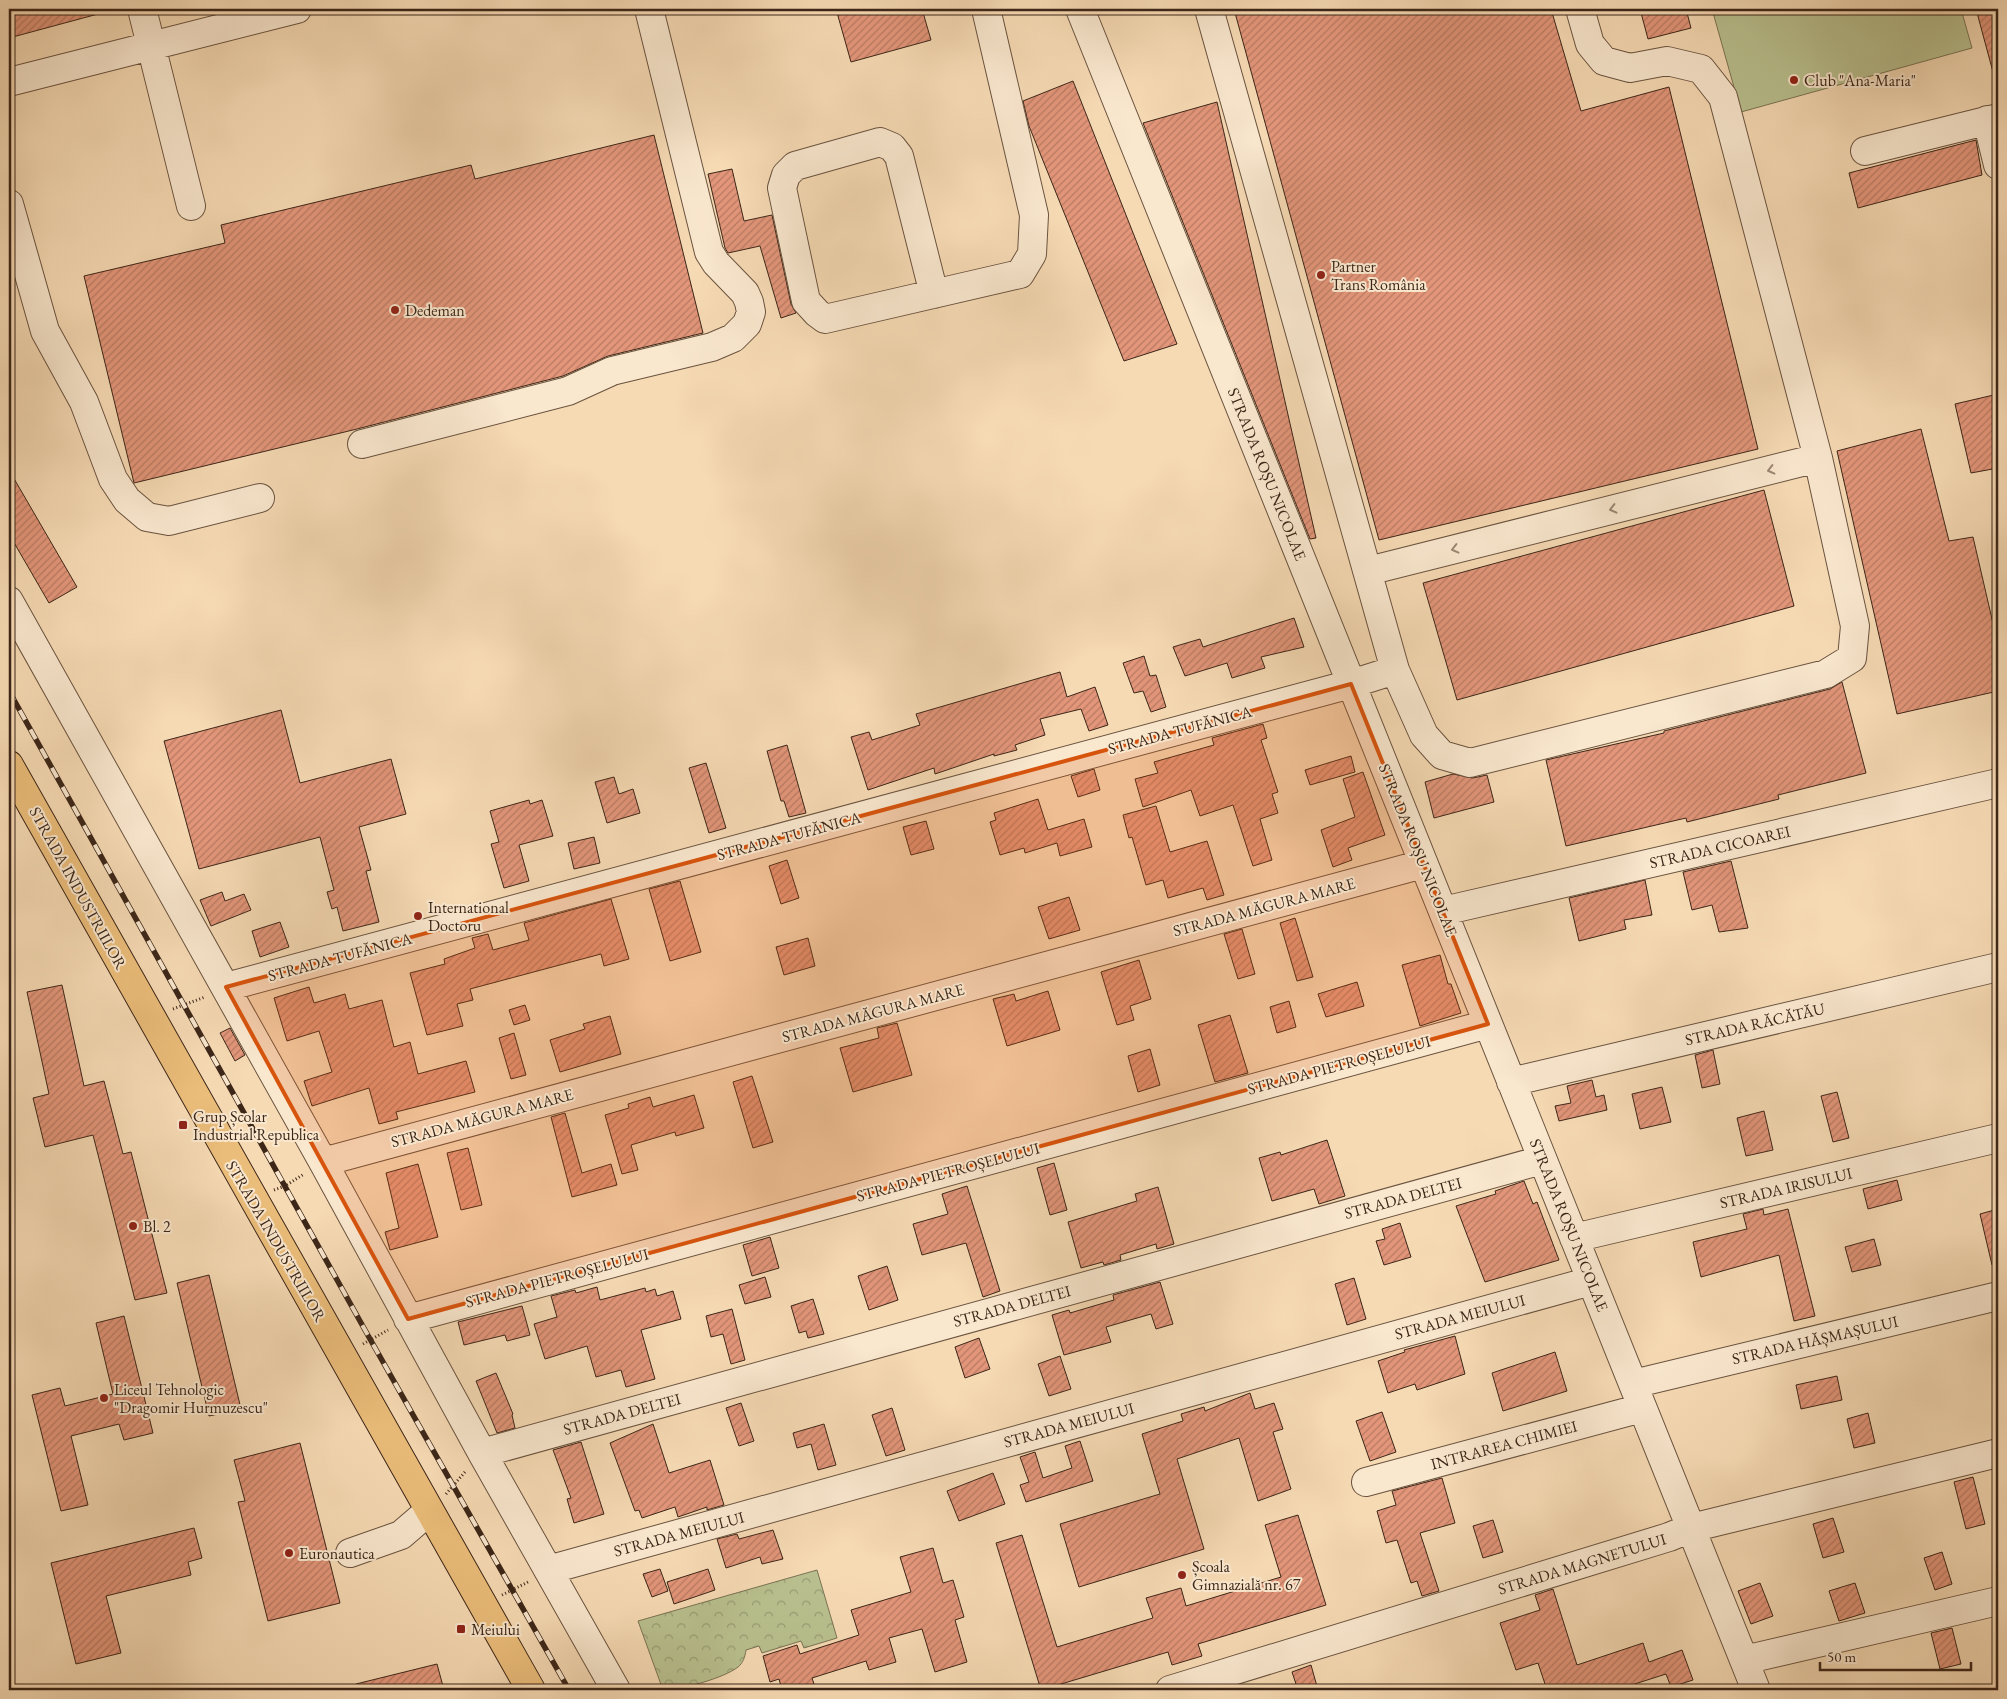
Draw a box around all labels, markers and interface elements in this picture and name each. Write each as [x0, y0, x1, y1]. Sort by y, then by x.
place label: Club "Ana-Maria" [1804, 70, 1916, 91]
marker: Club "Ana-Maria" [1788, 74, 1800, 86]
place label: Partner Trans România [1331, 256, 1426, 295]
marker: Partner Trans România [1315, 269, 1327, 281]
place label: Dedeman [405, 300, 465, 321]
marker: Dedeman [389, 304, 401, 316]
street label: STRADA ROȘU NICOLAE [1223, 385, 1311, 563]
one-way arrow [1766, 464, 1775, 475]
one-way arrow [1608, 503, 1617, 514]
one-way arrow [1451, 543, 1460, 554]
street label: STRADA TUFĂNICA [1106, 700, 1255, 759]
street label: STRADA ROȘU NICOLAE [1374, 761, 1462, 939]
street label: STRADA INDUSTRIILOR [25, 803, 132, 973]
street label: STRADA TUFĂNICA [715, 806, 864, 865]
street label: STRADA CICOAREI [1647, 820, 1793, 873]
street label: STRADA MĂGURA MARE [1171, 873, 1357, 941]
place label: International Doctoru [428, 897, 509, 936]
marker: International Doctoru [412, 910, 424, 922]
street label: STRADA TUFĂNICA [266, 927, 415, 986]
street label: STRADA MĂGURA MARE [780, 979, 966, 1047]
street label: STRADA RĂCĂTĂU [1683, 998, 1827, 1050]
street label: STRADA PIETROȘELULUI [1245, 1030, 1434, 1100]
street label: STRADA MĂGURA MARE [389, 1084, 575, 1152]
place label: Grup Școlar Industrial Republica [193, 1106, 320, 1145]
marker: Grup Școlar Industrial Republica [177, 1119, 189, 1131]
street label: STRADA ROȘU NICOLAE [1525, 1136, 1613, 1314]
street label: STRADA PIETROȘELULUI [854, 1137, 1043, 1207]
street label: STRADA INDUSTRIILOR [221, 1157, 331, 1326]
street label: STRADA IRISULUI [1718, 1162, 1855, 1213]
street label: STRADA DELTEI [1342, 1172, 1465, 1224]
place label: Bl. 2 [143, 1216, 171, 1237]
marker: Bl. 2 [127, 1220, 139, 1232]
street label: STRADA PIETROȘELULUI [463, 1243, 652, 1313]
street label: STRADA DELTEI [951, 1280, 1074, 1332]
street label: STRADA MEIULUI [1392, 1289, 1528, 1345]
street label: STRADA HĂȘMAȘULUI [1730, 1311, 1901, 1369]
place label: Liceul Tehnologic "Dragomir Hurmuzescu" [114, 1379, 268, 1418]
street label: STRADA DELTEI [561, 1388, 684, 1440]
marker: Liceul Tehnologic "Dragomir Hurmuzescu" [98, 1392, 110, 1404]
street label: STRADA MEIULUI [1001, 1397, 1137, 1453]
street label: INTRAREA CHIMIEI [1428, 1415, 1580, 1475]
street label: STRADA MEIULUI [611, 1506, 747, 1562]
street label: STRADA MAGNETULUI [1495, 1528, 1669, 1600]
place label: Euronautica [299, 1543, 375, 1564]
marker: Euronautica [283, 1547, 295, 1559]
place label: Școala Gimnazială nr. 67 [1192, 1556, 1301, 1595]
marker: Școala Gimnazială nr. 67 [1176, 1569, 1188, 1581]
place label: Meiului [471, 1619, 520, 1640]
marker: Meiului [455, 1623, 467, 1635]
scale bar [1820, 1639, 1971, 1671]
text: 50 m [1827, 1647, 1856, 1666]

